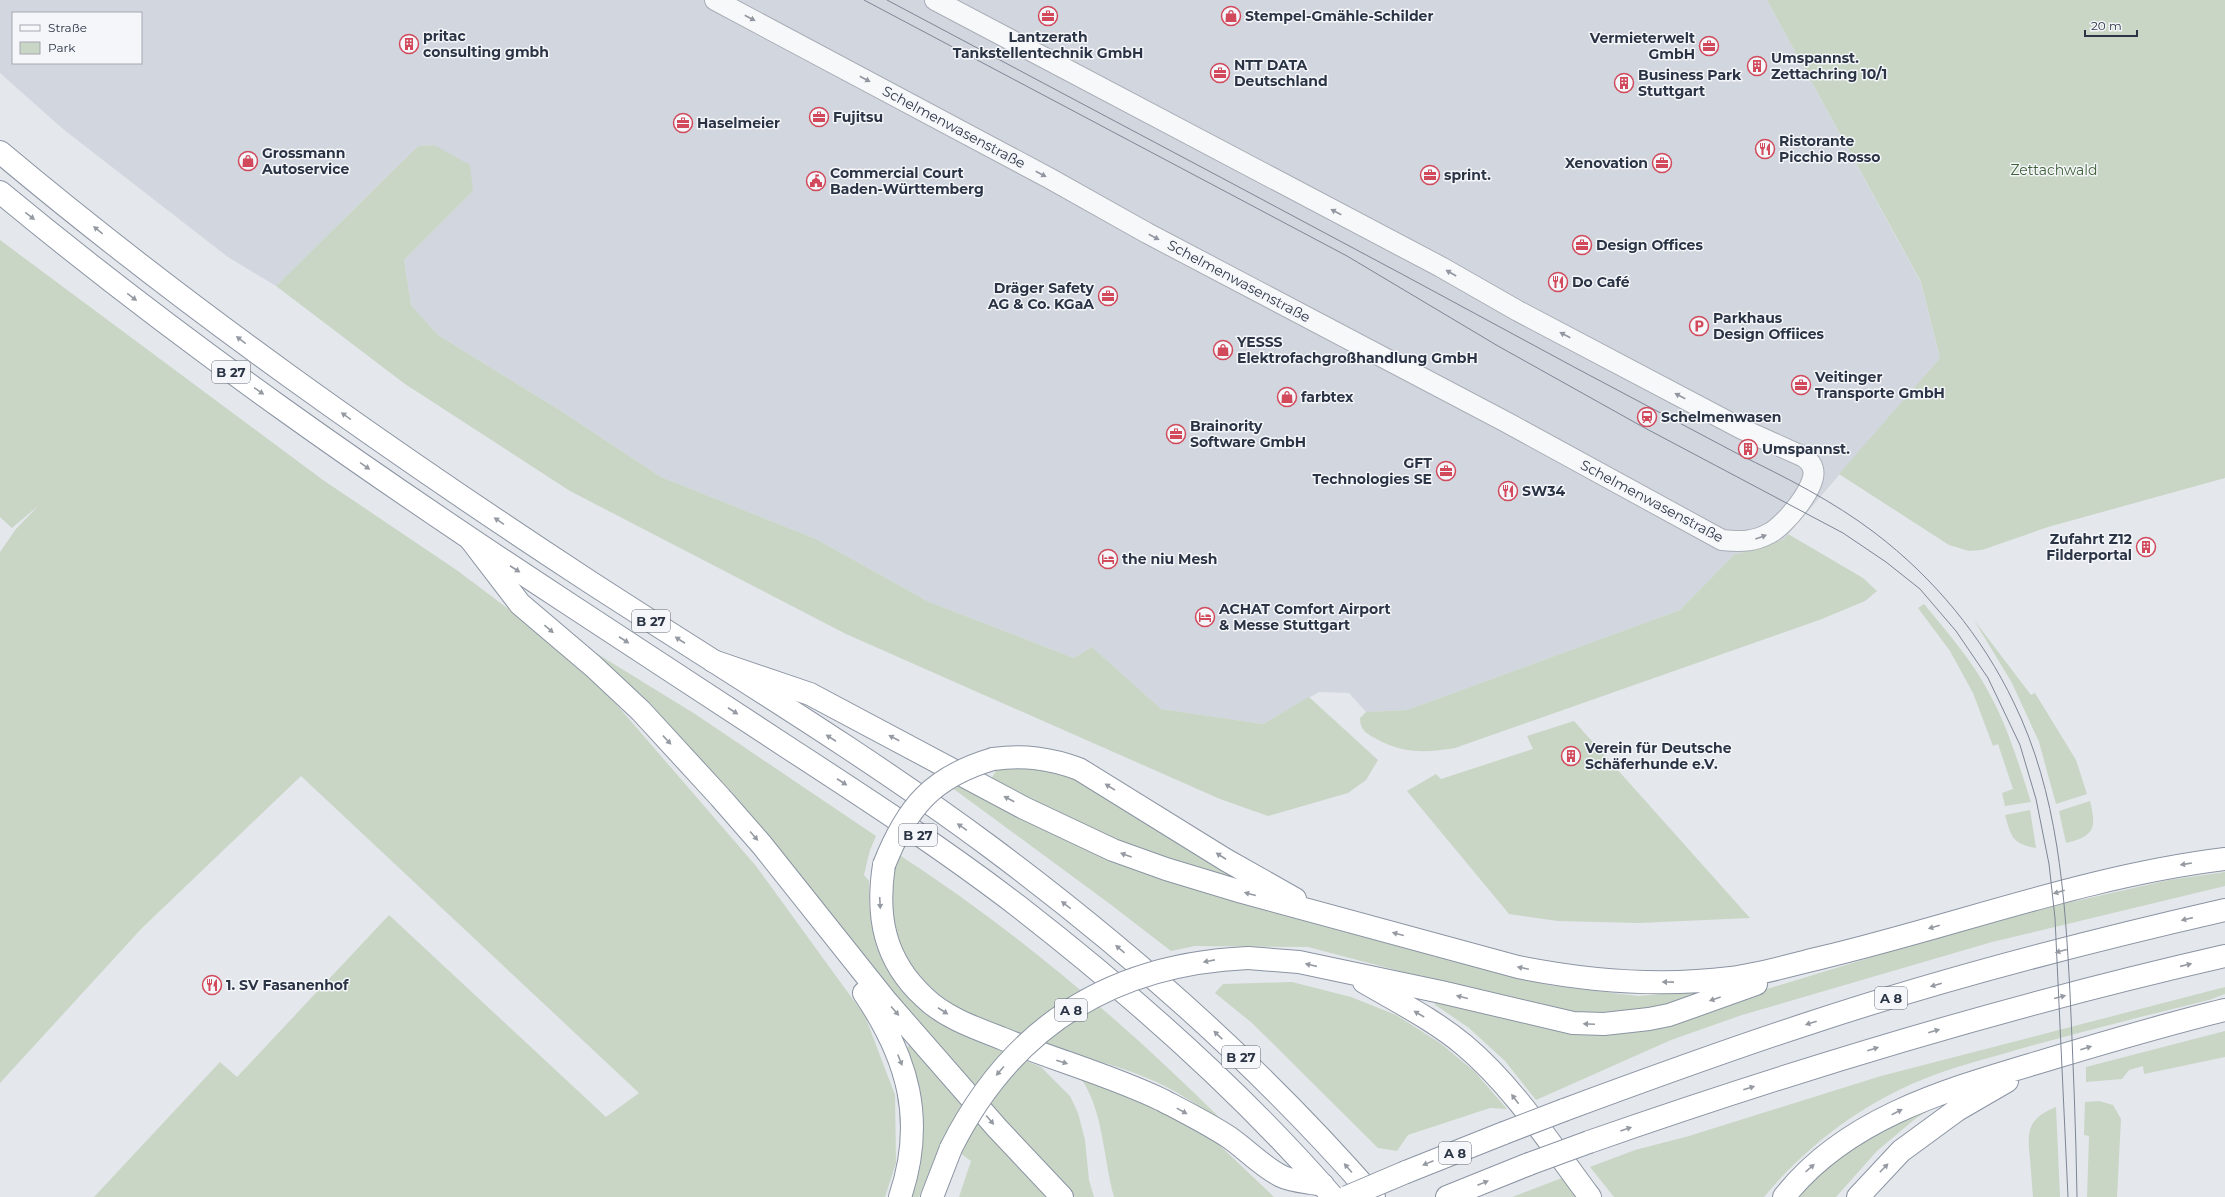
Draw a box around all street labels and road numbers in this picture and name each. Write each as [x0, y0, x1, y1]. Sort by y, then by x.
street label: Schelmenwasenstraße [879, 82, 1029, 172]
street label: Schelmenwasenstraße [1164, 236, 1314, 326]
road number: B 27 [212, 361, 250, 383]
street label: Schelmenwasenstraße [1577, 456, 1727, 546]
road number: B 27 [632, 610, 670, 632]
road number: B 27 [899, 824, 937, 846]
road number: A 8 [1875, 987, 1907, 1009]
road number: A 8 [1055, 999, 1087, 1021]
road number: B 27 [1222, 1046, 1260, 1068]
road number: A 8 [1439, 1142, 1471, 1164]

